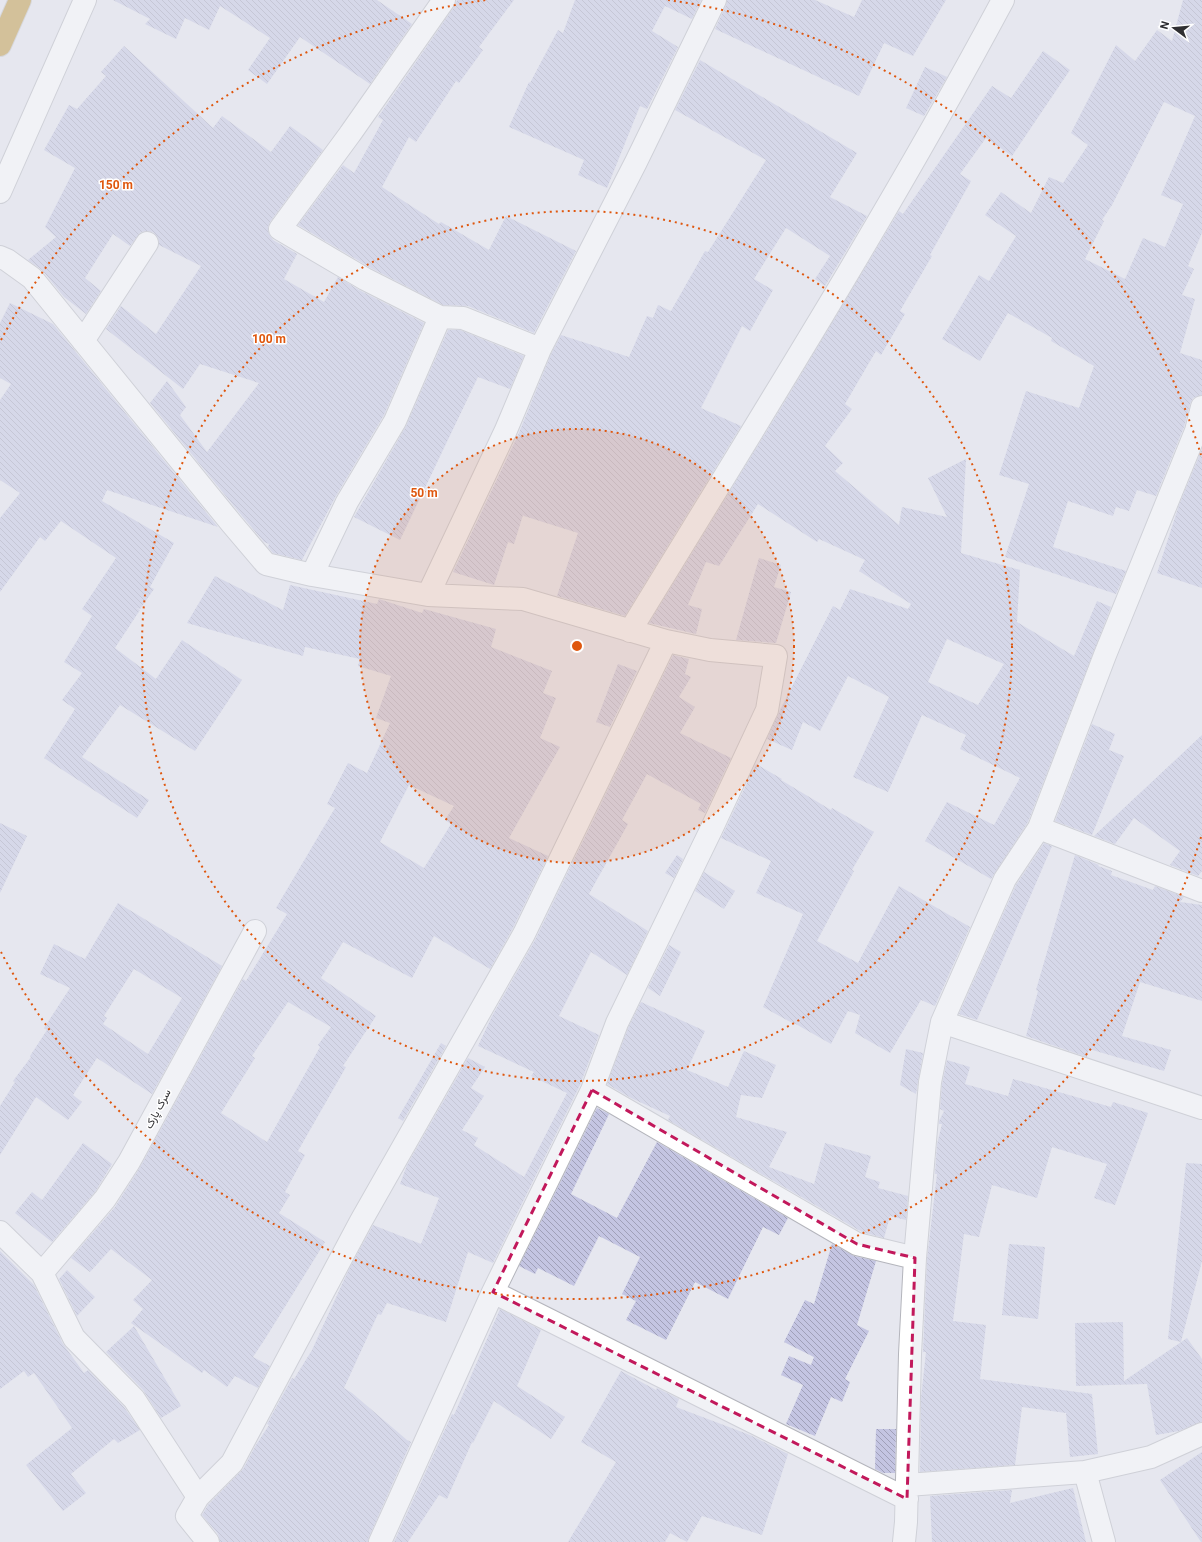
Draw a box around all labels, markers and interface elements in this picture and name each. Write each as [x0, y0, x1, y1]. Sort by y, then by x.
north arrow [1154, 8, 1194, 48]
text: N [1158, 20, 1172, 31]
text: 150 m [99, 178, 133, 192]
text: 100 m [252, 332, 286, 346]
text: 50 m [410, 486, 438, 500]
centre of rings [570, 639, 584, 653]
street label: سرک پارک [142, 1087, 175, 1131]

